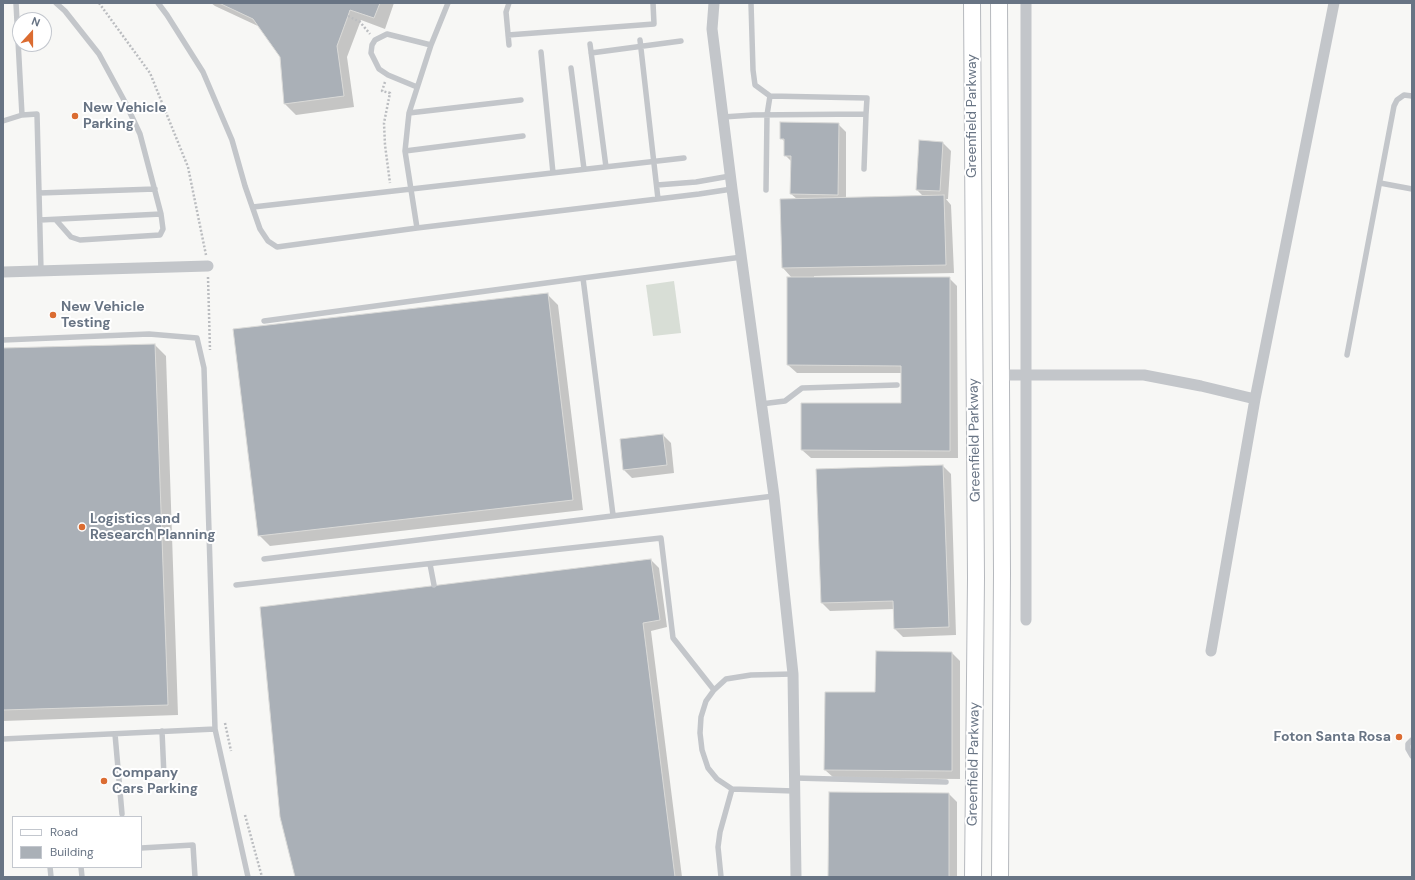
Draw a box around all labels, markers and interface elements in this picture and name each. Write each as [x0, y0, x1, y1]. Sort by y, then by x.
north arrow [12, 12, 52, 52]
text: N [30, 14, 42, 30]
street label: Greenfield Parkway [964, 54, 980, 178]
place label: New Vehicle Parking [83, 100, 167, 132]
marker: New Vehicle Parking [70, 111, 80, 121]
place label: New Vehicle Testing [61, 299, 145, 332]
marker: New Vehicle Testing [48, 310, 58, 320]
street label: Greenfield Parkway [966, 378, 984, 502]
place label: Logistics and Research Planning [90, 511, 216, 544]
marker: Logistics and Research Planning [77, 522, 87, 532]
street label: Greenfield Parkway [965, 702, 983, 826]
place label: Foton Santa Rosa [1274, 729, 1391, 745]
marker: Foton Santa Rosa [1394, 732, 1404, 742]
place label: Company Cars Parking [112, 765, 198, 798]
marker: Company Cars Parking [99, 776, 109, 786]
legend [12, 816, 142, 868]
text: Road [50, 824, 78, 840]
text: Building [50, 844, 94, 860]

